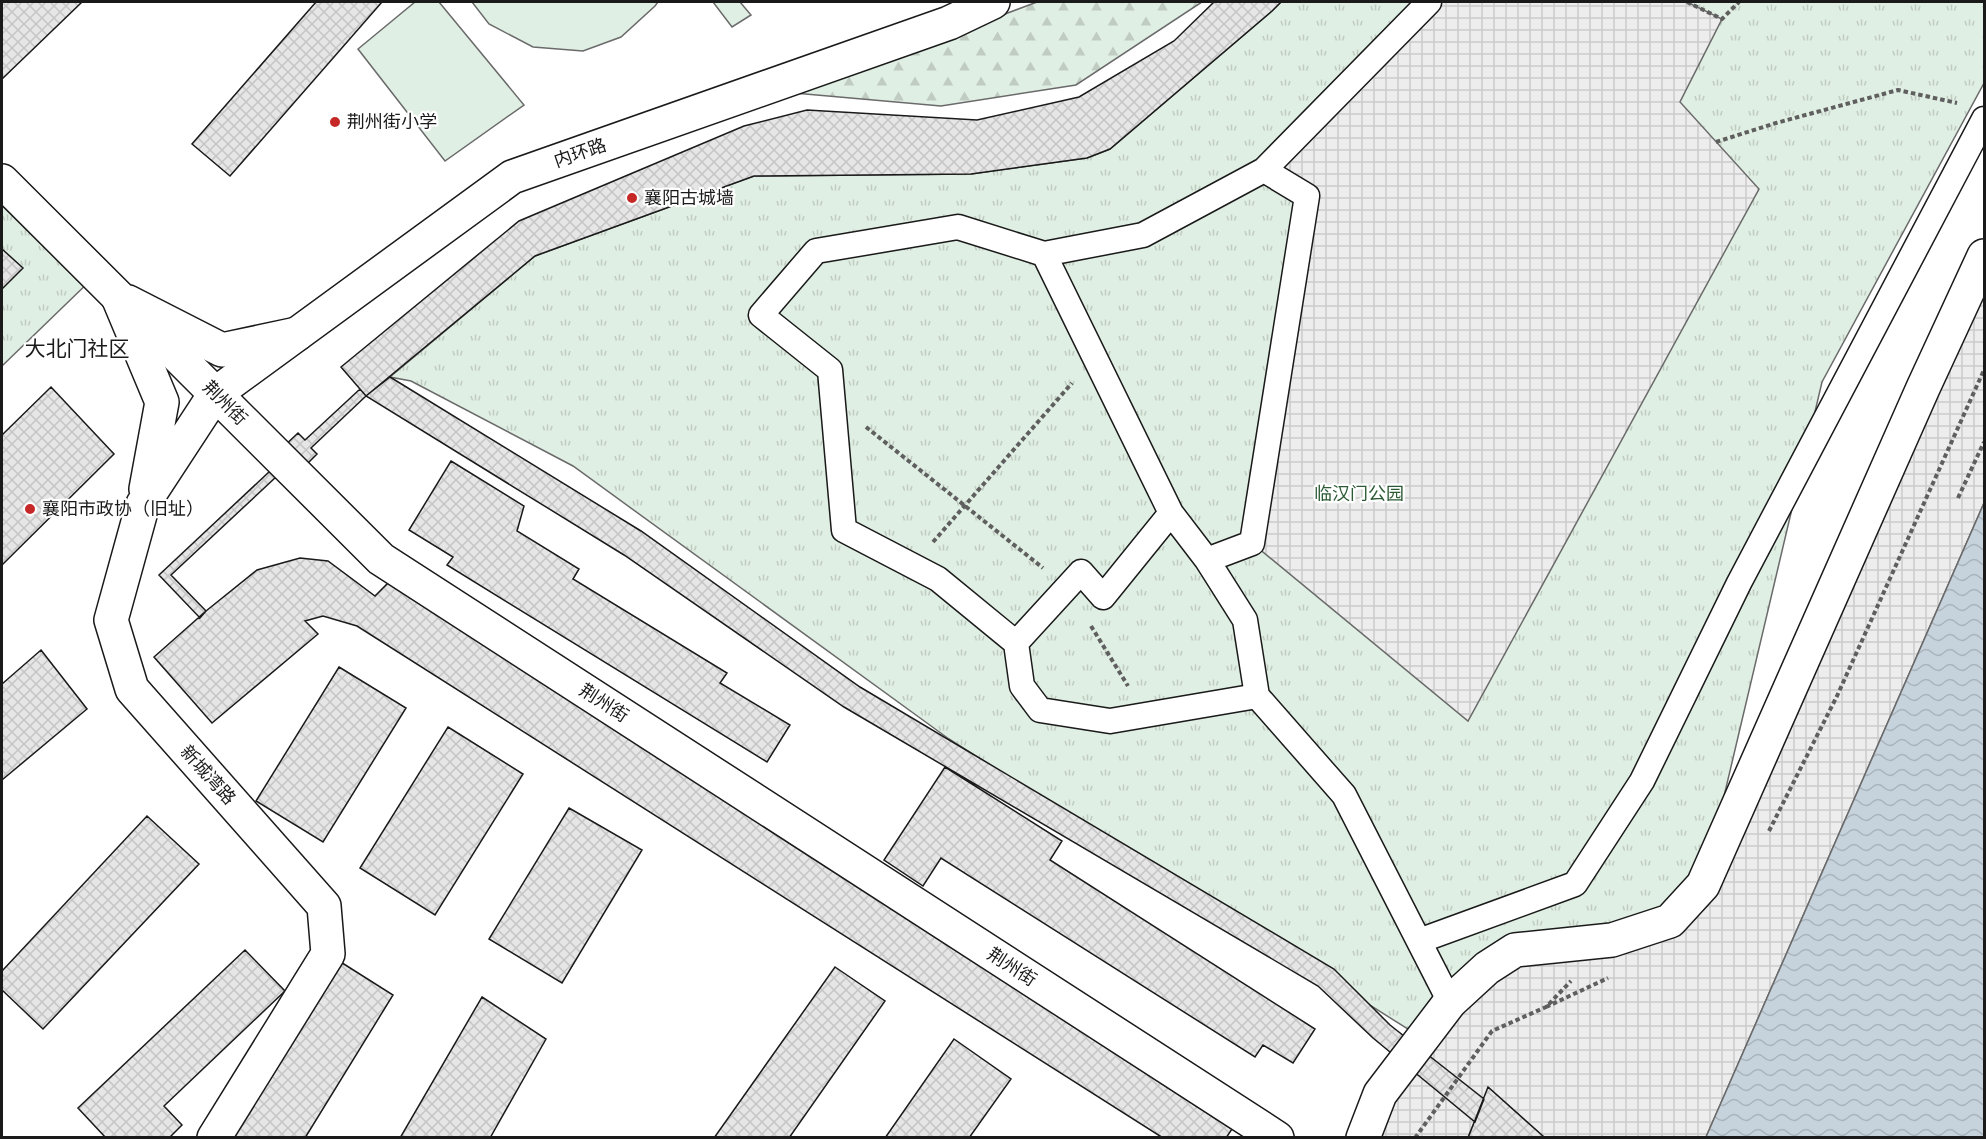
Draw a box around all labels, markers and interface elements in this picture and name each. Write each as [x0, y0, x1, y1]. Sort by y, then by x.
place label: 荆州街小学 [347, 112, 437, 132]
marker: 荆州街小学 [328, 115, 342, 129]
street label: 内环路 [551, 135, 609, 171]
place label: 襄阳古城墙 [644, 188, 734, 208]
marker: 襄阳古城墙 [625, 191, 639, 205]
district label: 大北门社区 [25, 337, 130, 360]
street label: 荆州街 [199, 377, 251, 429]
park label: 临汉门公园 [1314, 484, 1404, 504]
place label: 襄阳市政协（旧址） [42, 499, 204, 519]
marker: 襄阳市政协（旧址） [23, 502, 37, 516]
street label: 荆州街 [576, 680, 632, 726]
street label: 新城湾路 [176, 742, 240, 808]
street label: 荆州街 [984, 944, 1040, 990]

